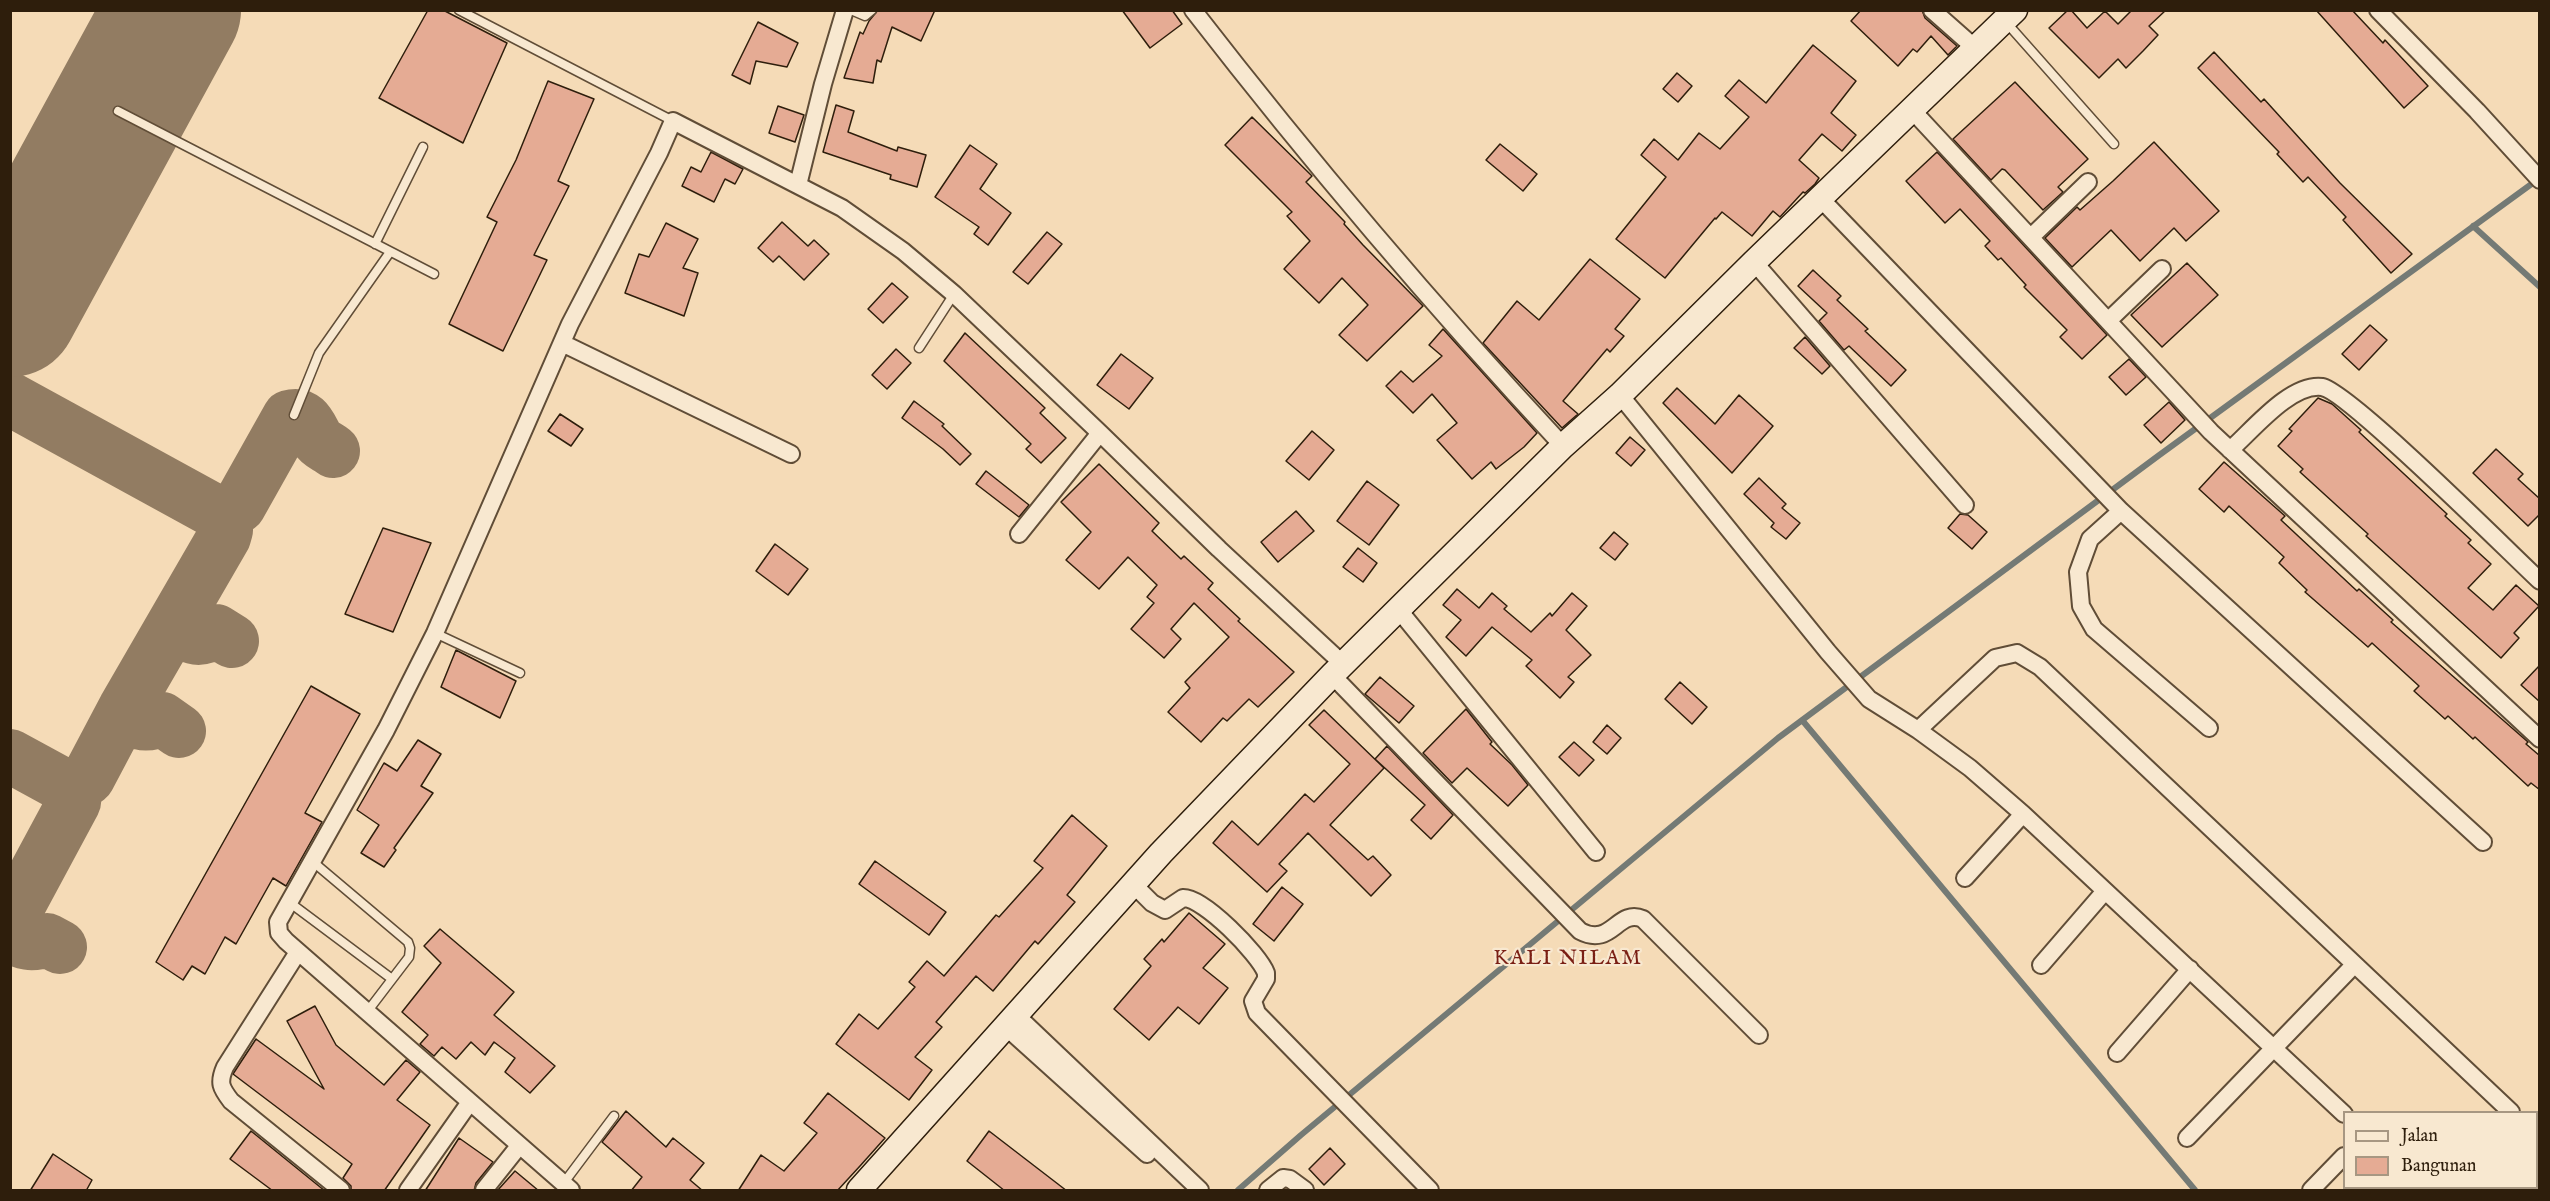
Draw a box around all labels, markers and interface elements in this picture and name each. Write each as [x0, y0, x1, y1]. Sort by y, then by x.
district label: KALI NILAM [1494, 947, 1642, 973]
legend [2343, 1111, 2538, 1189]
text: Jalan [2401, 1125, 2438, 1148]
text: Bangunan [2401, 1155, 2476, 1178]

